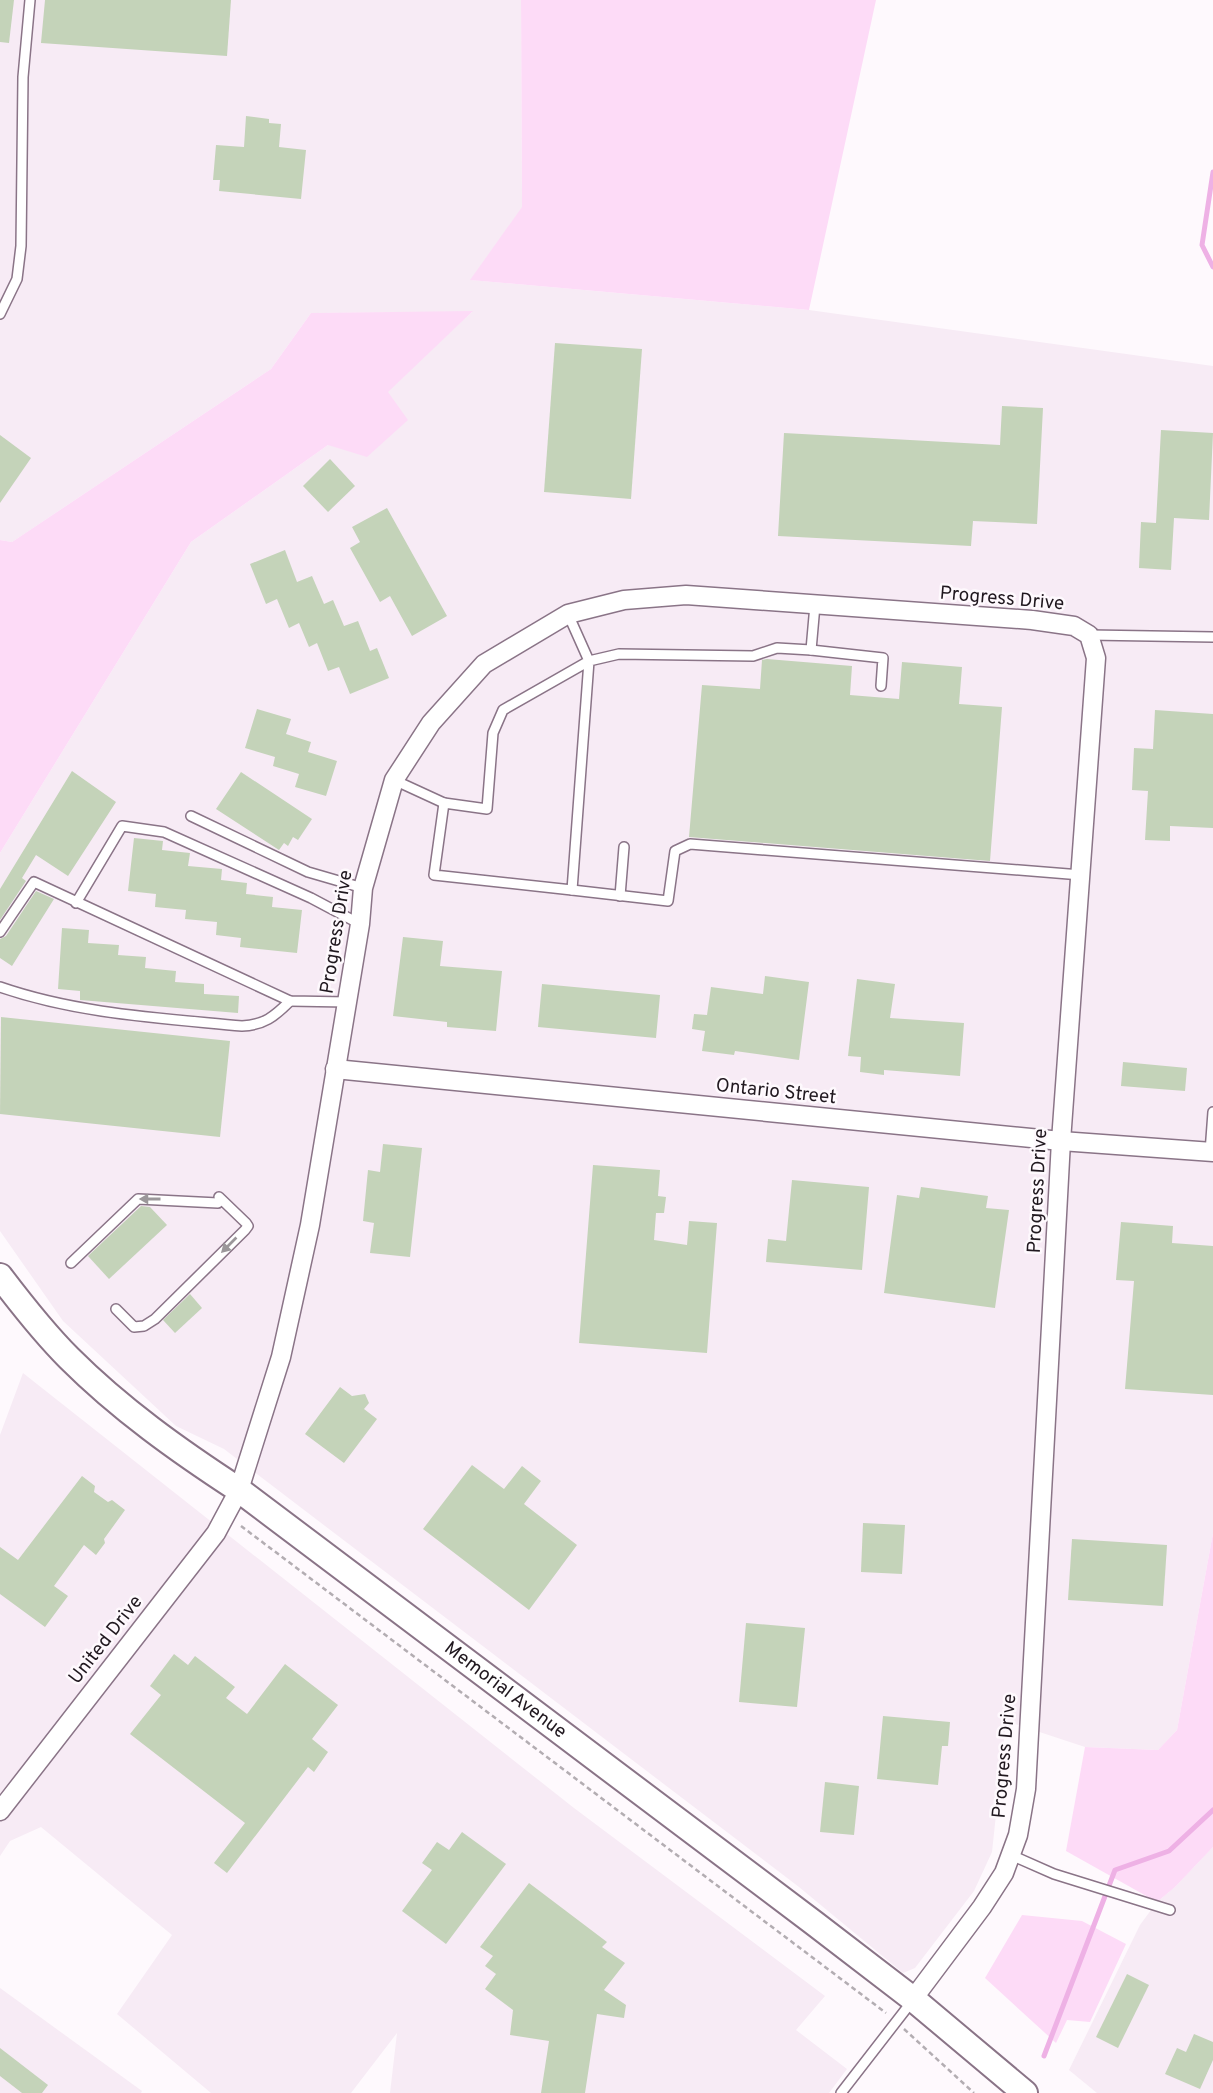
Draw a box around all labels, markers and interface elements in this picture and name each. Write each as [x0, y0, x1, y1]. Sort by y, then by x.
street label: Progress Drive [939, 582, 1065, 616]
street label: Progress Drive [315, 868, 359, 996]
street label: Ontario Street [715, 1074, 837, 1110]
street label: Progress Drive [1023, 1128, 1053, 1254]
one-way arrow [139, 1193, 161, 1205]
one-way arrow [221, 1237, 238, 1253]
street label: United Drive [64, 1591, 148, 1689]
street label: Memorial Avenue [439, 1637, 571, 1744]
street label: Progress Drive [988, 1693, 1022, 1819]

